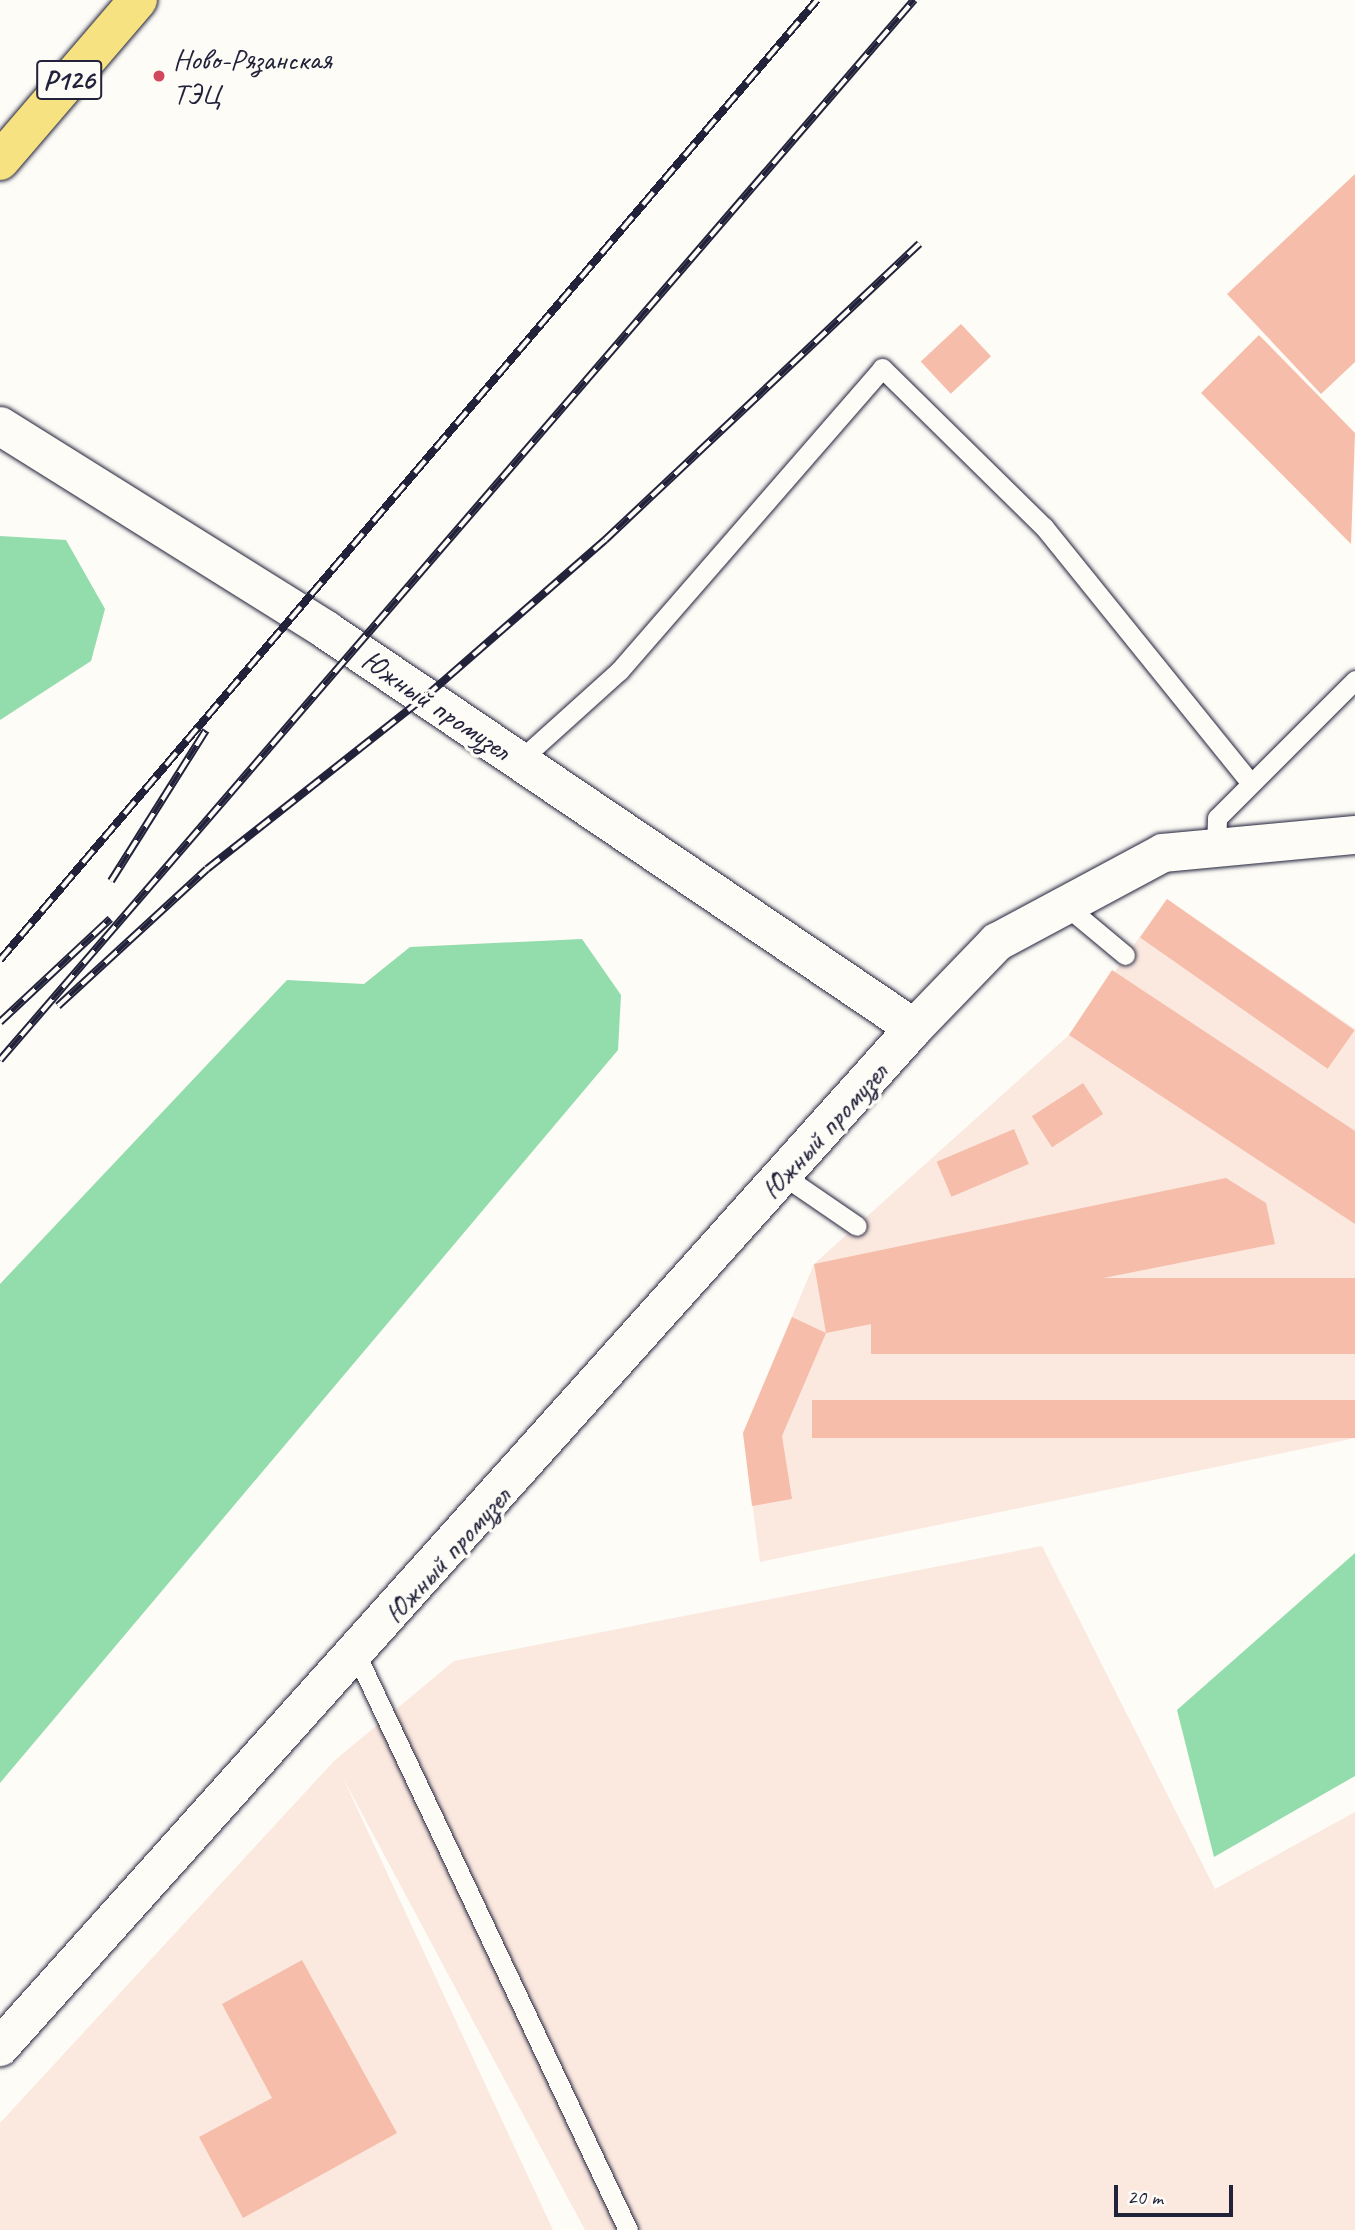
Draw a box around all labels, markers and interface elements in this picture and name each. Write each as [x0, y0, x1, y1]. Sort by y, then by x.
place label: Ново-Рязанская ТЭЦ [173, 41, 332, 111]
road number: Р126 [36, 56, 102, 104]
marker: Ново-Рязанская ТЭЦ [151, 68, 167, 84]
street label: Южный промузел [355, 642, 517, 768]
street label: Южный промузел [753, 1055, 895, 1207]
street label: Южный промузел [376, 1479, 518, 1631]
scale bar [1117, 2170, 1236, 2214]
text: 20 m [1127, 2184, 1163, 2210]

